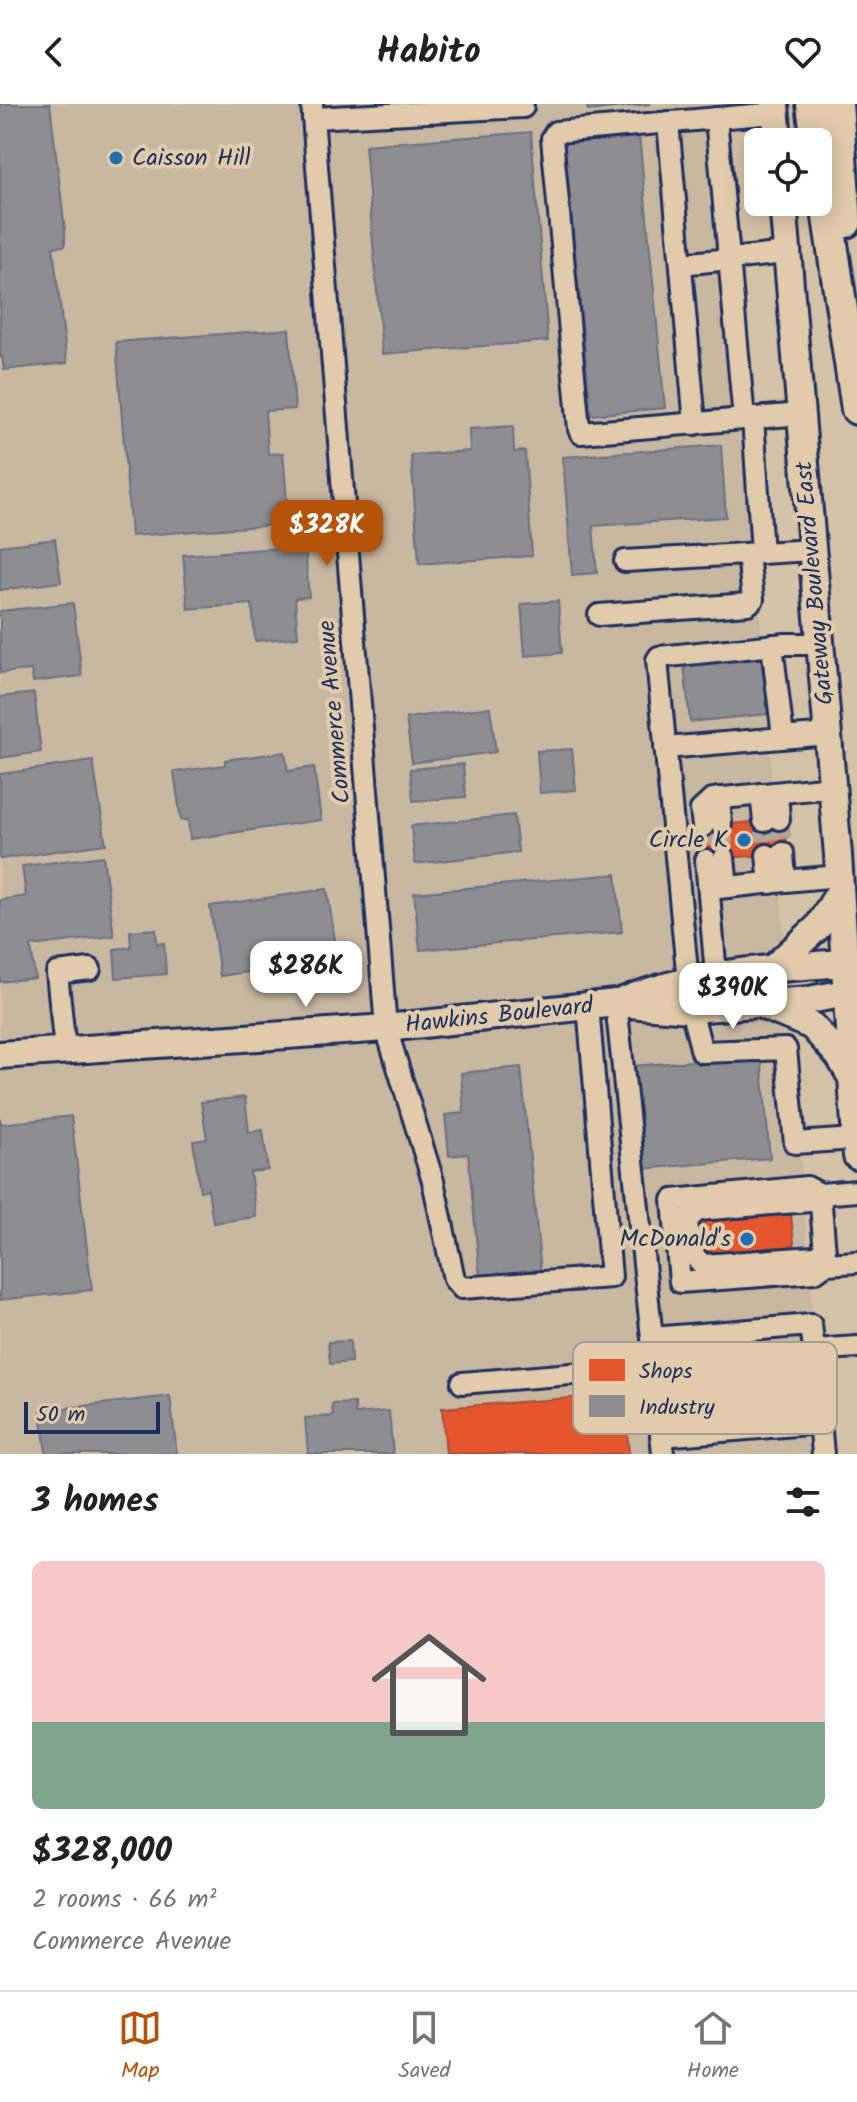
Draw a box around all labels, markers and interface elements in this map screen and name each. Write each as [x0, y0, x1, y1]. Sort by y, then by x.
text: Habito [376, 24, 481, 81]
icon: back [32, 30, 76, 74]
icon: heart [781, 30, 825, 74]
map controls [744, 128, 832, 216]
button: locate [744, 128, 832, 216]
place label: Caisson Hill [132, 139, 251, 178]
marker: Caisson Hill [107, 149, 125, 167]
street label: Gateway Boulevard East [785, 459, 845, 706]
pin: $328K [271, 500, 383, 568]
text: $328K [289, 505, 365, 547]
street label: Commerce Avenue [308, 618, 362, 805]
place label: Circle K [649, 821, 729, 860]
marker: Circle K [735, 831, 753, 849]
pin: $286K [250, 941, 362, 1009]
text: $286K [268, 946, 344, 988]
pin: $390K [677, 963, 789, 1031]
text: $390K [697, 968, 769, 1010]
street label: Hawkins Boulevard [403, 987, 596, 1045]
place label: McDonald's [619, 1220, 731, 1259]
marker: McDonald's [738, 1230, 756, 1248]
legend [573, 1342, 837, 1434]
text: Shops [639, 1355, 693, 1390]
text: Industry [639, 1391, 715, 1426]
scale bar [24, 1398, 160, 1434]
text: 50 m [36, 1398, 85, 1433]
text: 3 homes [32, 1475, 159, 1529]
icon: filters [781, 1480, 825, 1524]
icon: home [357, 1613, 501, 1757]
text: $328,000 [32, 1825, 172, 1879]
text: 2 rooms · 66 m² [32, 1879, 217, 1921]
text: Commerce Avenue [32, 1921, 231, 1963]
tab: Map [118, 2006, 162, 2089]
tab: Saved [398, 2006, 451, 2089]
tab: Home [687, 2006, 739, 2089]

